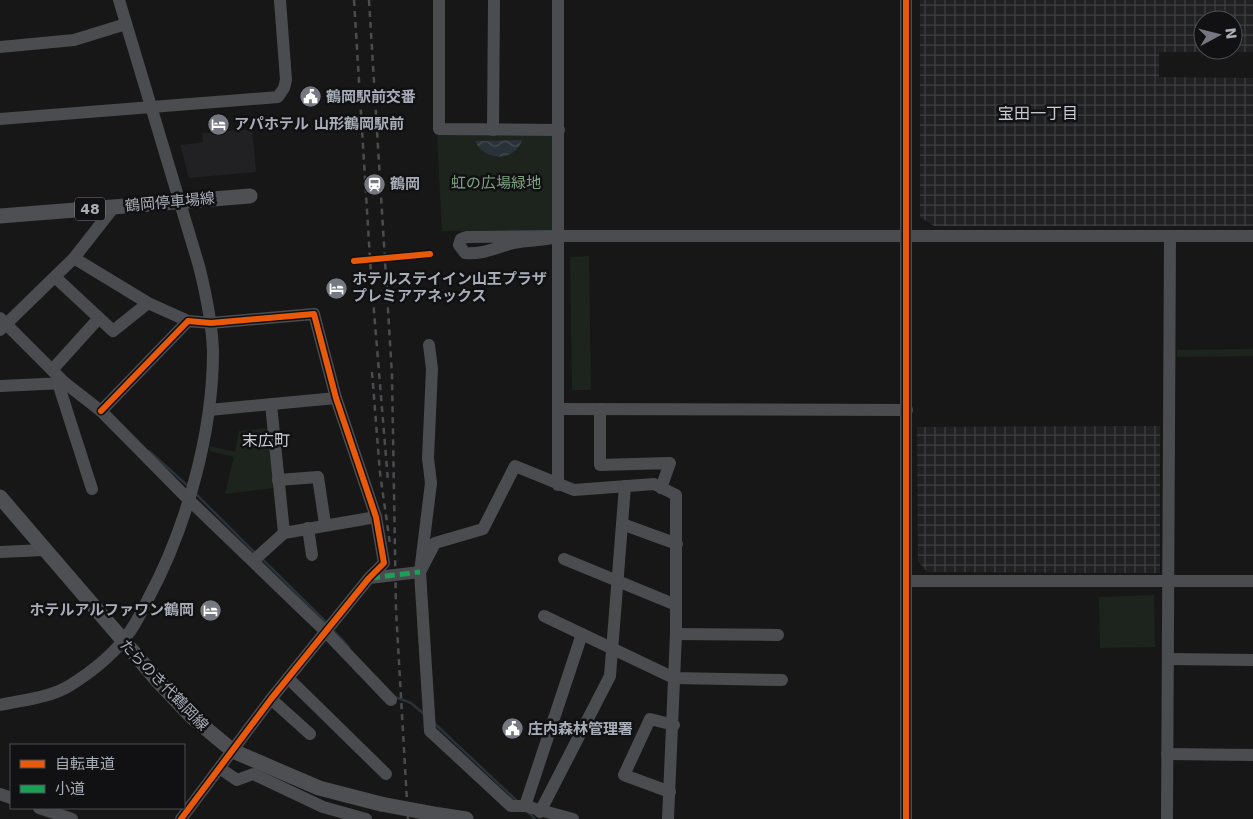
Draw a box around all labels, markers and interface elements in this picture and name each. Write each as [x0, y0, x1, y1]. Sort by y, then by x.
north arrow [1193, 10, 1243, 60]
text: N [1222, 27, 1240, 40]
public building icon: 鶴岡駅前交番 [298, 85, 322, 109]
place label: 鶴岡駅前交番 [326, 88, 416, 106]
district label: 宝田一丁目 [998, 104, 1078, 123]
hotel icon: アパホテル 山形鶴岡駅前 [206, 112, 230, 136]
place label: アパホテル 山形鶴岡駅前 [234, 115, 404, 133]
station icon: 鶴岡 [362, 172, 386, 196]
park label: 虹の広場緑地 [451, 174, 541, 192]
place label: 鶴岡 [390, 175, 420, 193]
street label: 鶴岡停車場線 [124, 189, 216, 215]
road number: 48 [75, 198, 105, 220]
place label: ホテルステイイン山王プラザ プレミアアネックス [352, 270, 547, 305]
hotel icon: ホテルステイイン山王プラザ プレミアアネックス [324, 276, 348, 300]
district label: 末広町 [242, 431, 290, 450]
hotel icon: ホテルアルファワン鶴岡 [198, 598, 222, 622]
place label: ホテルアルファワン鶴岡 [29, 601, 194, 619]
street label: たらのき代鶴岡線 [116, 636, 212, 734]
public building icon: 庄内森林管理署 [500, 717, 524, 741]
place label: 庄内森林管理署 [528, 720, 633, 738]
legend [10, 744, 185, 809]
text: 自転車道 [55, 755, 115, 773]
text: 小道 [55, 780, 85, 798]

